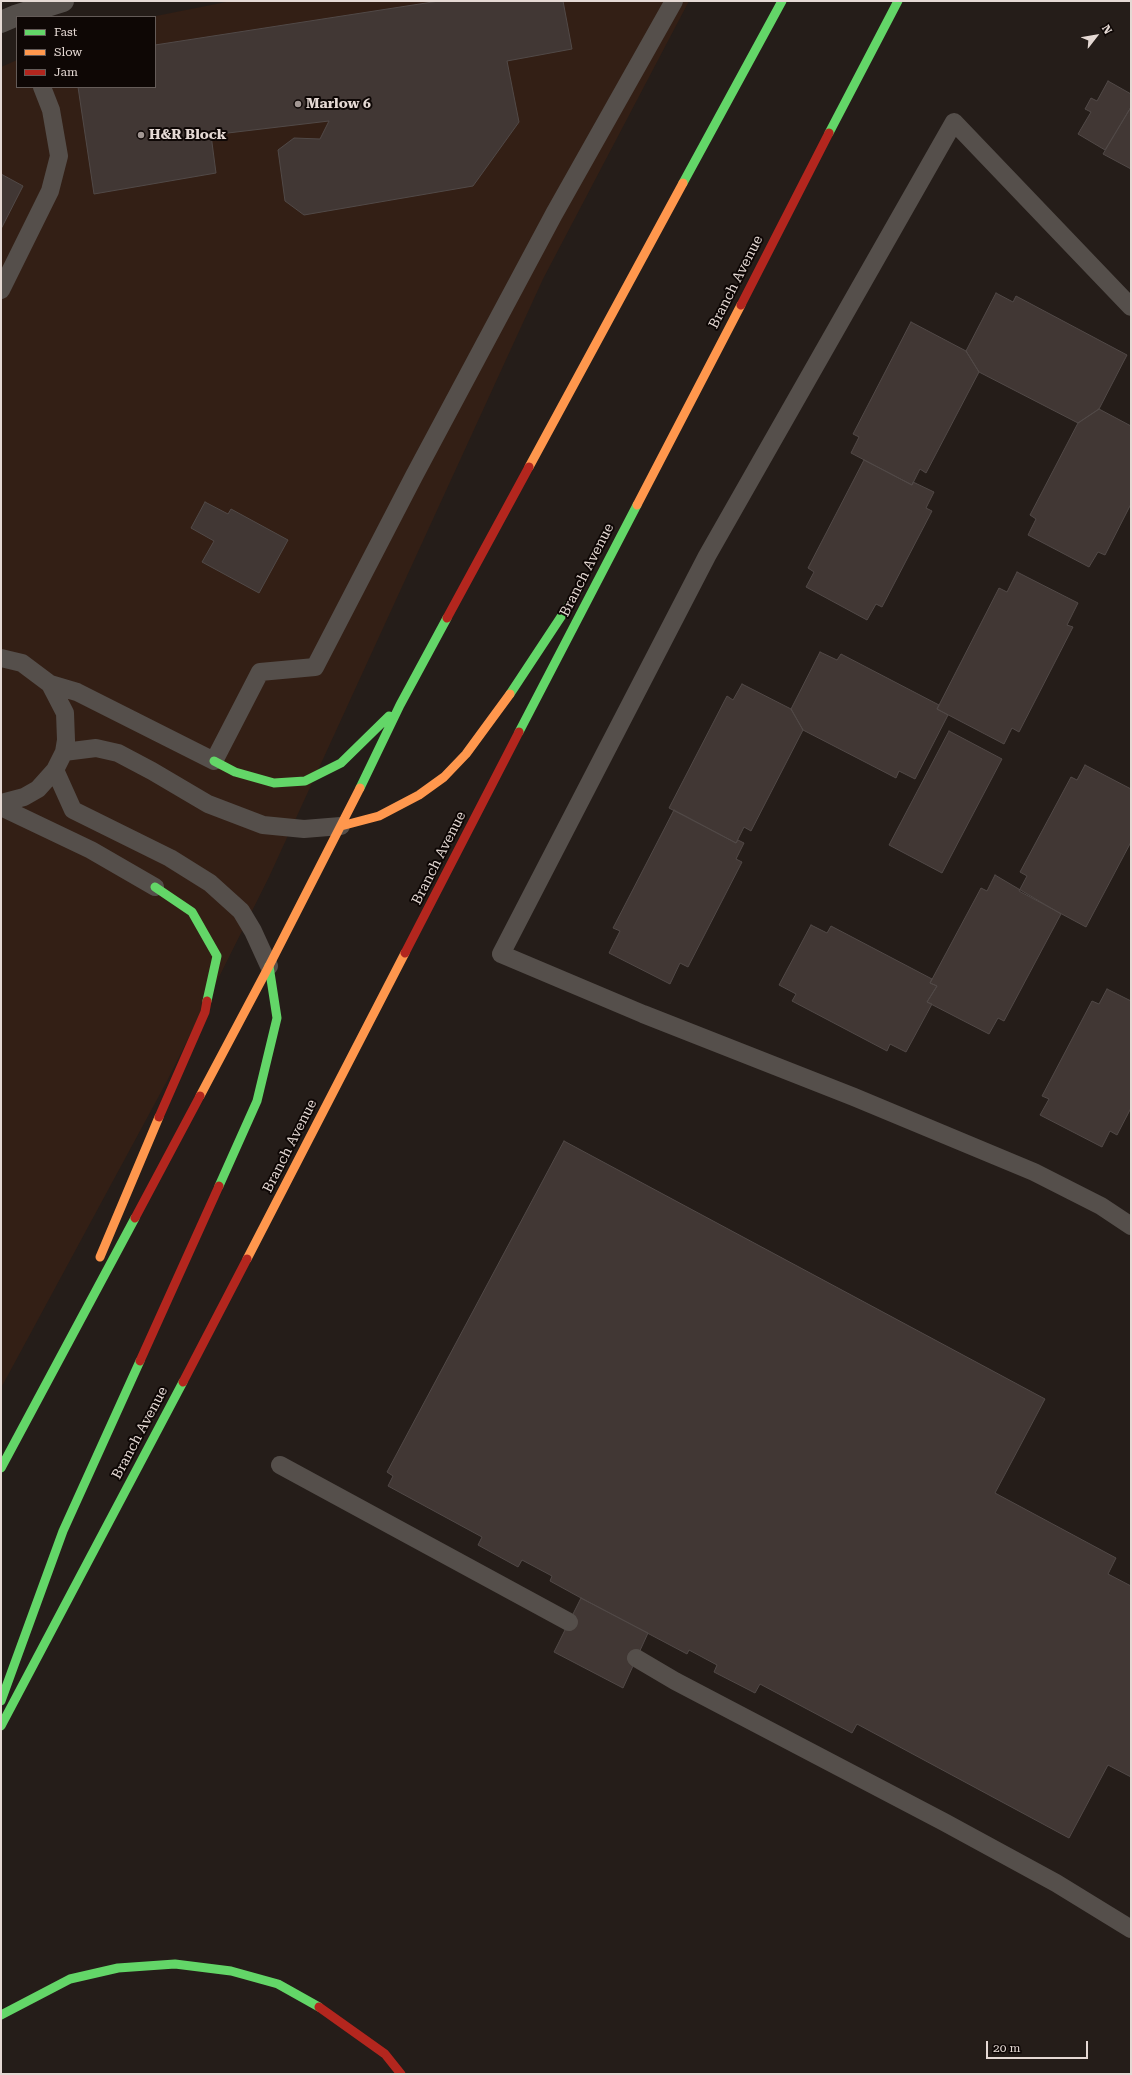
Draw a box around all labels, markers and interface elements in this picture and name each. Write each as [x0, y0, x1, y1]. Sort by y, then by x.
legend [16, 16, 156, 88]
north arrow [1076, 16, 1116, 56]
text: N [1099, 23, 1114, 37]
text: Fast [54, 25, 77, 39]
text: Slow [54, 45, 82, 59]
text: Jam [54, 65, 78, 79]
place label: Marlow 6 [306, 96, 371, 112]
marker: Marlow 6 [293, 99, 303, 109]
place label: H&R Block [149, 127, 227, 143]
marker: H&R Block [136, 130, 146, 140]
street label: Branch Avenue [705, 233, 767, 331]
street label: Branch Avenue [556, 521, 618, 619]
street label: Branch Avenue [408, 809, 470, 907]
street label: Branch Avenue [259, 1097, 321, 1195]
street label: Branch Avenue [109, 1384, 171, 1482]
scale bar [988, 2033, 1090, 2059]
text: 20 m [993, 2041, 1020, 2055]

